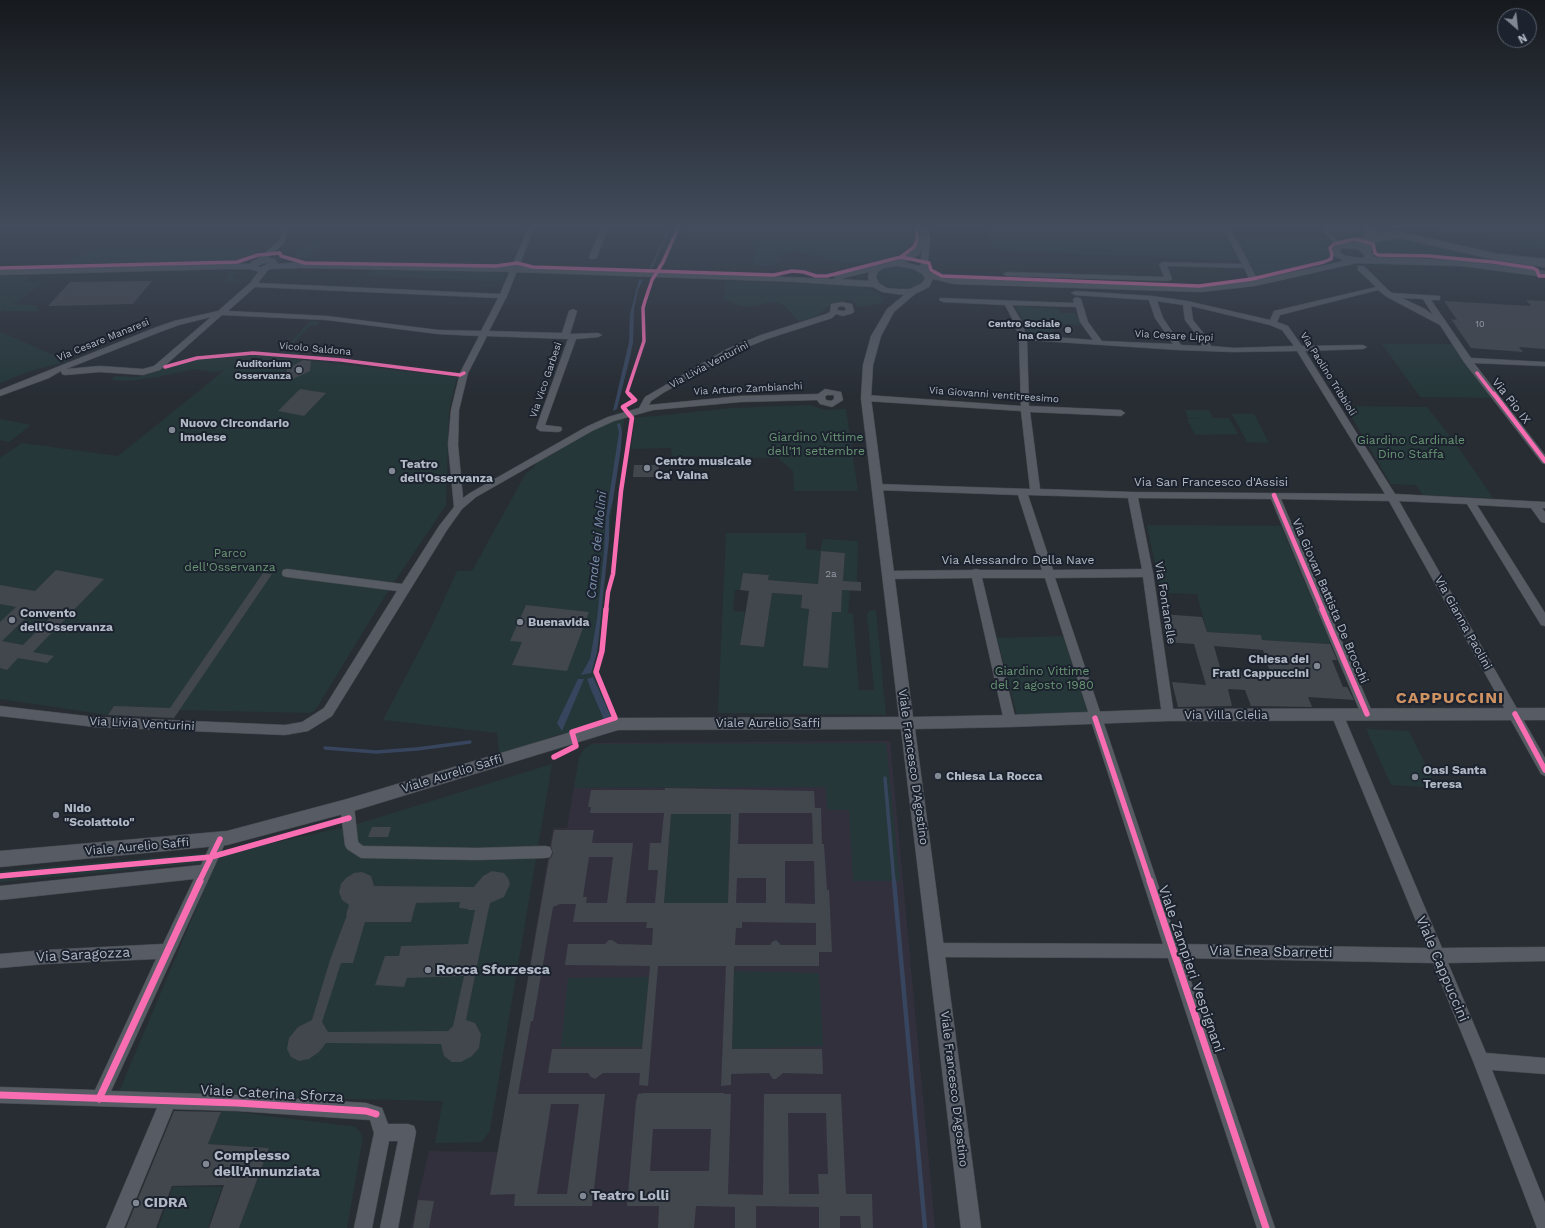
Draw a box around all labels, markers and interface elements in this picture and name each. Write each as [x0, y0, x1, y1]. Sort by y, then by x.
north arrow [1497, 8, 1537, 48]
text: N [1516, 31, 1529, 46]
street label: Via Cesare Manaresi [55, 316, 151, 364]
place label: Centro Sociale Ina Casa [988, 318, 1060, 342]
house number: 10 [1475, 319, 1485, 329]
marker: Centro Sociale Ina Casa [1063, 325, 1073, 335]
street label: Via Cesare Lippi [1134, 328, 1214, 344]
street label: Via Paolino Tribbioli [1297, 330, 1359, 418]
street label: Via Livia Venturini [667, 339, 751, 391]
street label: Vicolo Saldona [278, 340, 352, 358]
street label: Via Vico Garbesi [527, 341, 565, 419]
place label: Auditorium Osservanza [234, 358, 291, 382]
marker: Auditorium Osservanza [294, 365, 304, 375]
street label: Via Pio IX [1489, 375, 1533, 427]
street label: Via Arturo Zambianchi [693, 380, 803, 398]
street label: Via Giovanni ventitreesimo [929, 384, 1059, 406]
place label: Nuovo Circondario Imolese [180, 416, 289, 444]
marker: Nuovo Circondario Imolese [167, 425, 177, 435]
park label: Giardino Vittime dell'11 settembre [767, 430, 865, 458]
park label: Giardino Cardinale Dino Staffa [1357, 433, 1465, 461]
place label: Centro musicale Ca' Vaina [655, 454, 752, 482]
place label: Teatro dell'Osservanza [400, 457, 493, 485]
marker: Centro musicale Ca' Vaina [642, 463, 652, 473]
marker: Teatro dell'Osservanza [387, 466, 397, 476]
street label: Via San Francesco d'Assisi [1134, 475, 1288, 489]
water label: Canale dei Molini [584, 490, 610, 600]
street label: Via Giovan Battista De Brocchi [1289, 516, 1371, 686]
park label: Parco dell'Osservanza [184, 546, 276, 574]
street label: Via Alessandro Della Nave [941, 553, 1095, 567]
street label: Via Fontanelle [1151, 561, 1179, 645]
house number: 2a [825, 568, 837, 580]
street label: Via Gianna Paolini [1431, 574, 1495, 672]
place label: Convento dell'Osservanza [20, 606, 113, 634]
marker: Convento dell'Osservanza [7, 615, 17, 625]
place label: Buenavida [528, 615, 589, 629]
marker: Buenavida [515, 617, 525, 627]
place label: Chiesa dei Frati Cappuccini [1212, 652, 1309, 680]
marker: Chiesa dei Frati Cappuccini [1312, 661, 1322, 671]
park label: Giardino Vittime del 2 agosto 1980 [990, 664, 1094, 692]
street label: Viale Francesco D'Agostino [895, 688, 931, 846]
district label: CAPPUCCINI [1396, 688, 1504, 708]
street label: Via Villa Clelia [1184, 708, 1268, 722]
street label: Via Livia Venturini [89, 714, 195, 734]
street label: Viale Aurelio Saffi [716, 716, 820, 730]
street label: Viale Aurelio Saffi [400, 752, 504, 796]
place label: Oasi Santa Teresa [1423, 763, 1486, 791]
place label: Chiesa La Rocca [946, 769, 1042, 783]
marker: Chiesa La Rocca [933, 771, 943, 781]
marker: Oasi Santa Teresa [1410, 772, 1420, 782]
place label: Nido "Scoiattolo" [64, 801, 135, 829]
marker: Nido "Scoiattolo" [51, 810, 61, 820]
street label: Viale Aurelio Saffi [84, 835, 190, 859]
street label: Viale Zampieri Vespignani [1154, 883, 1228, 1055]
street label: Viale Cappuccini [1412, 914, 1472, 1024]
street label: Via Enea Sbarretti [1209, 943, 1333, 961]
street label: Via Saragozza [35, 944, 131, 966]
place label: Rocca Sforzesca [436, 962, 550, 978]
marker: Rocca Sforzesca [423, 965, 433, 975]
street label: Viale Francesco D'Agostino [937, 1010, 971, 1168]
street label: Viale Caterina Sforza [200, 1082, 344, 1106]
place label: Complesso dell'Annunziata [214, 1148, 320, 1180]
marker: Complesso dell'Annunziata [201, 1159, 211, 1169]
place label: Teatro Lolli [591, 1188, 669, 1204]
marker: Teatro Lolli [578, 1191, 588, 1201]
place label: CIDRA [144, 1195, 187, 1211]
marker: CIDRA [131, 1198, 141, 1208]

